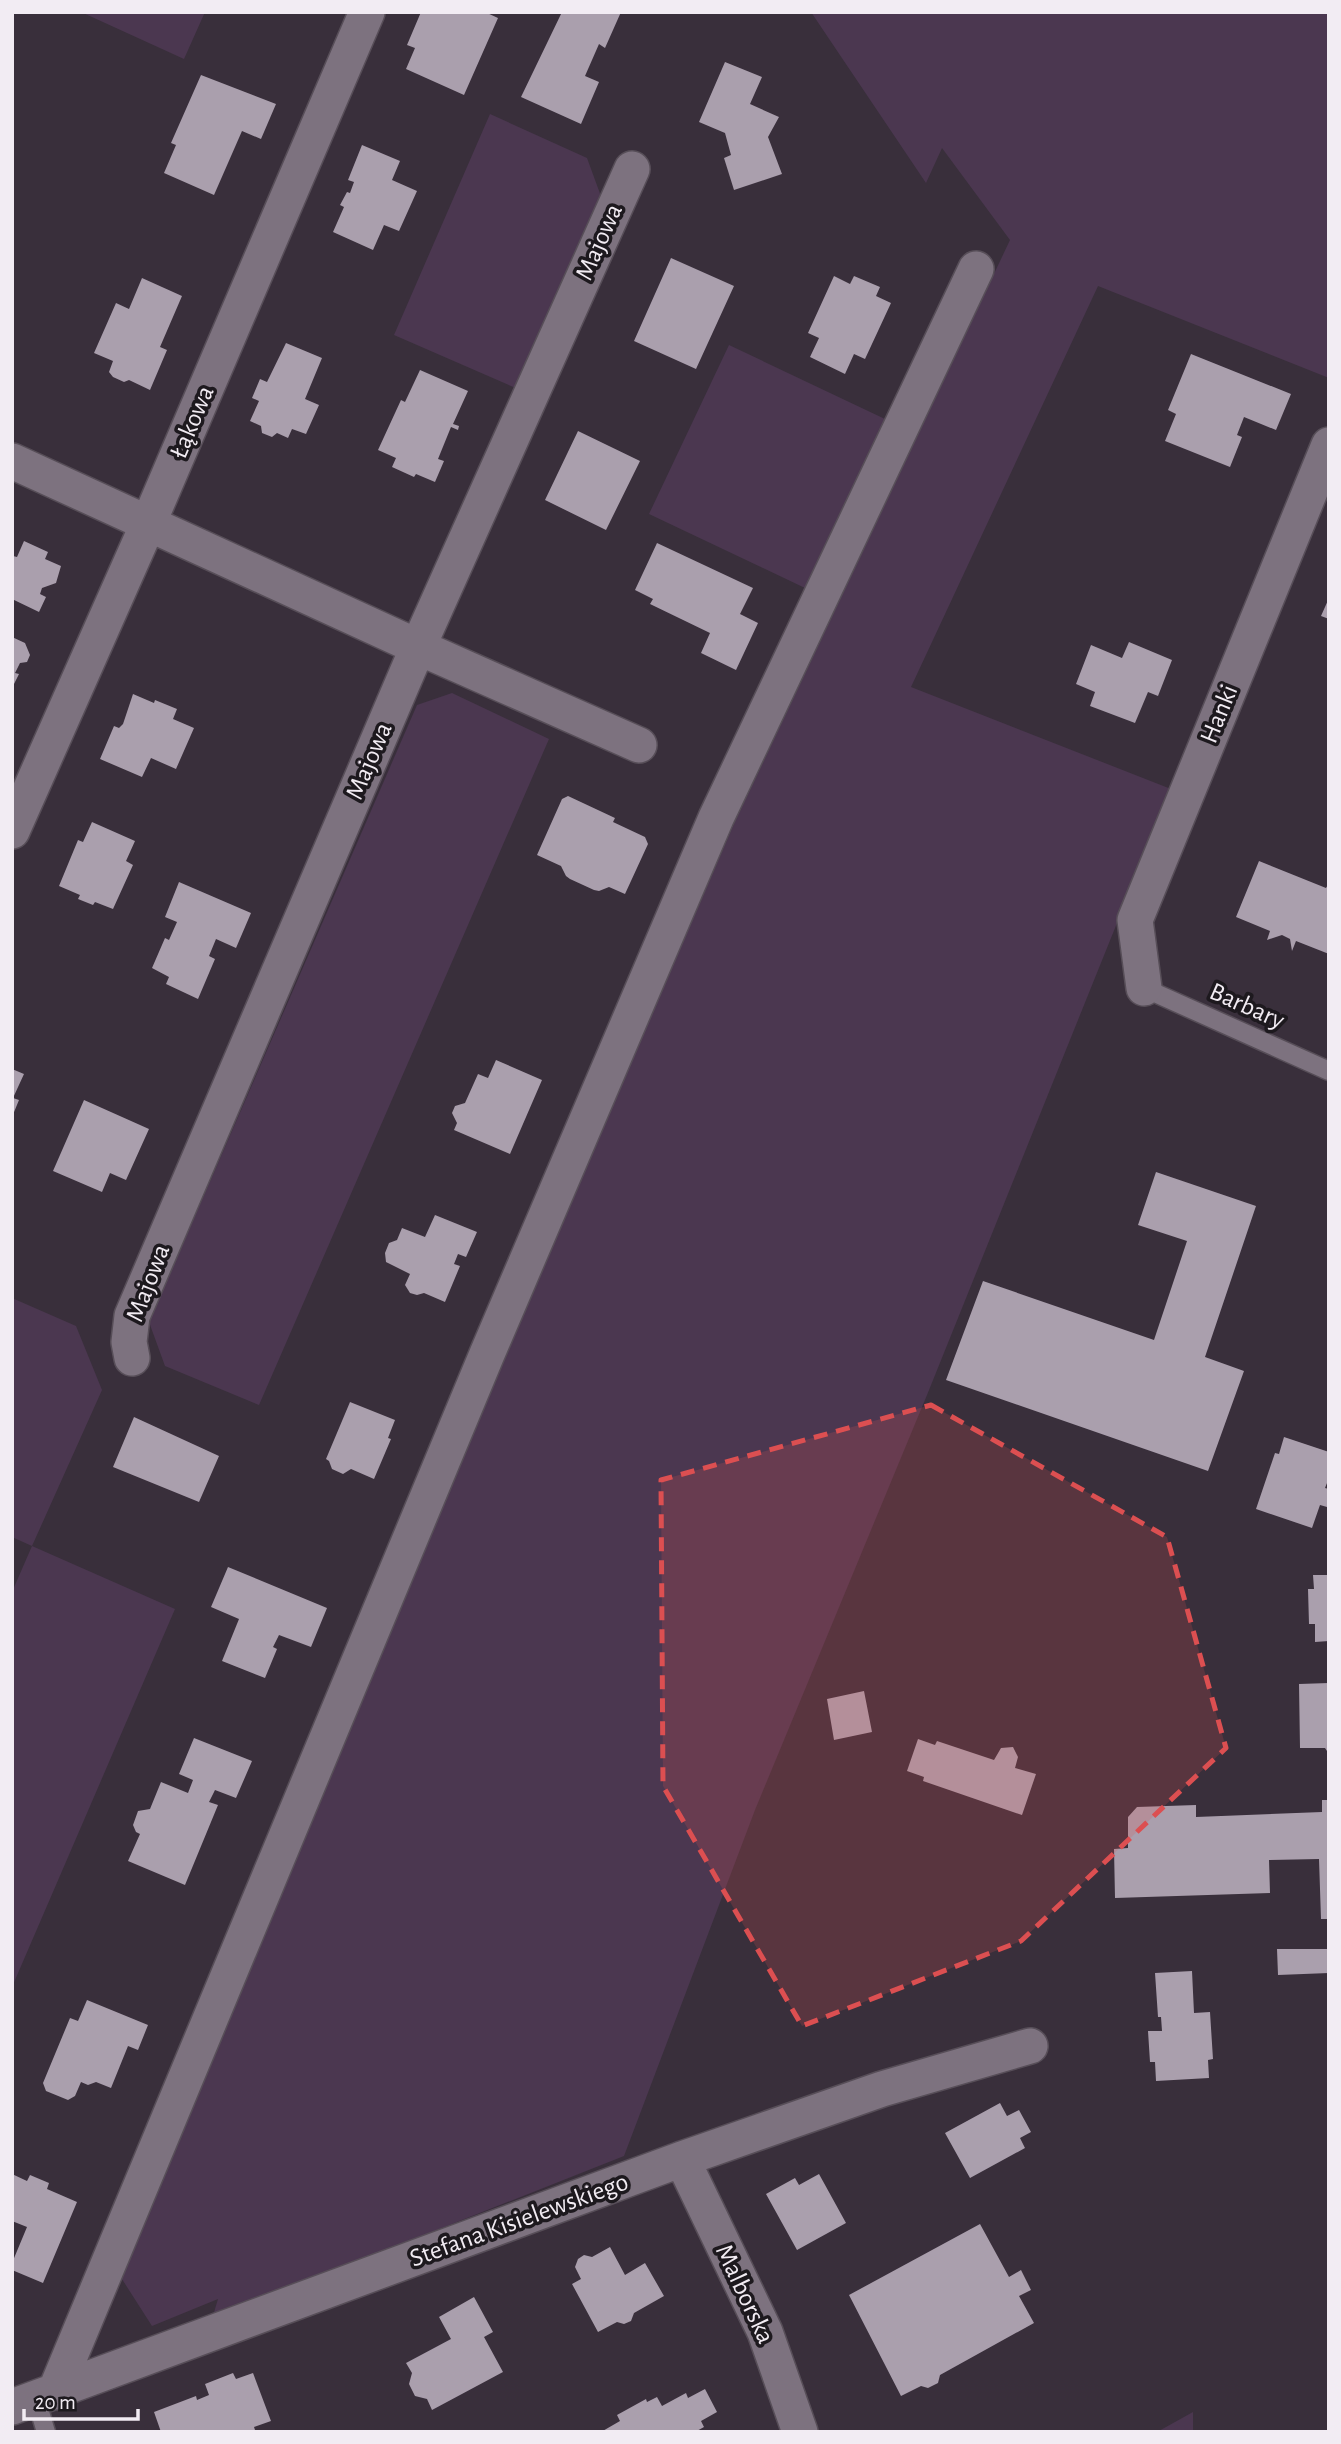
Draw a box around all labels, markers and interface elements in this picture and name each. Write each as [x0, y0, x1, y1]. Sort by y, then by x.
street label: Majowa [571, 200, 627, 284]
street label: Łąkowa [165, 382, 219, 462]
street label: Hanki [1196, 681, 1242, 747]
street label: Majowa [341, 719, 397, 803]
street label: Barbary [1206, 978, 1288, 1034]
street label: Majowa [121, 1241, 175, 1325]
street label: Stefana Kisielewskiego [406, 2168, 632, 2272]
street label: Malborska [711, 2240, 779, 2348]
scale bar [24, 2378, 138, 2422]
text: 20 m [35, 2392, 76, 2413]

